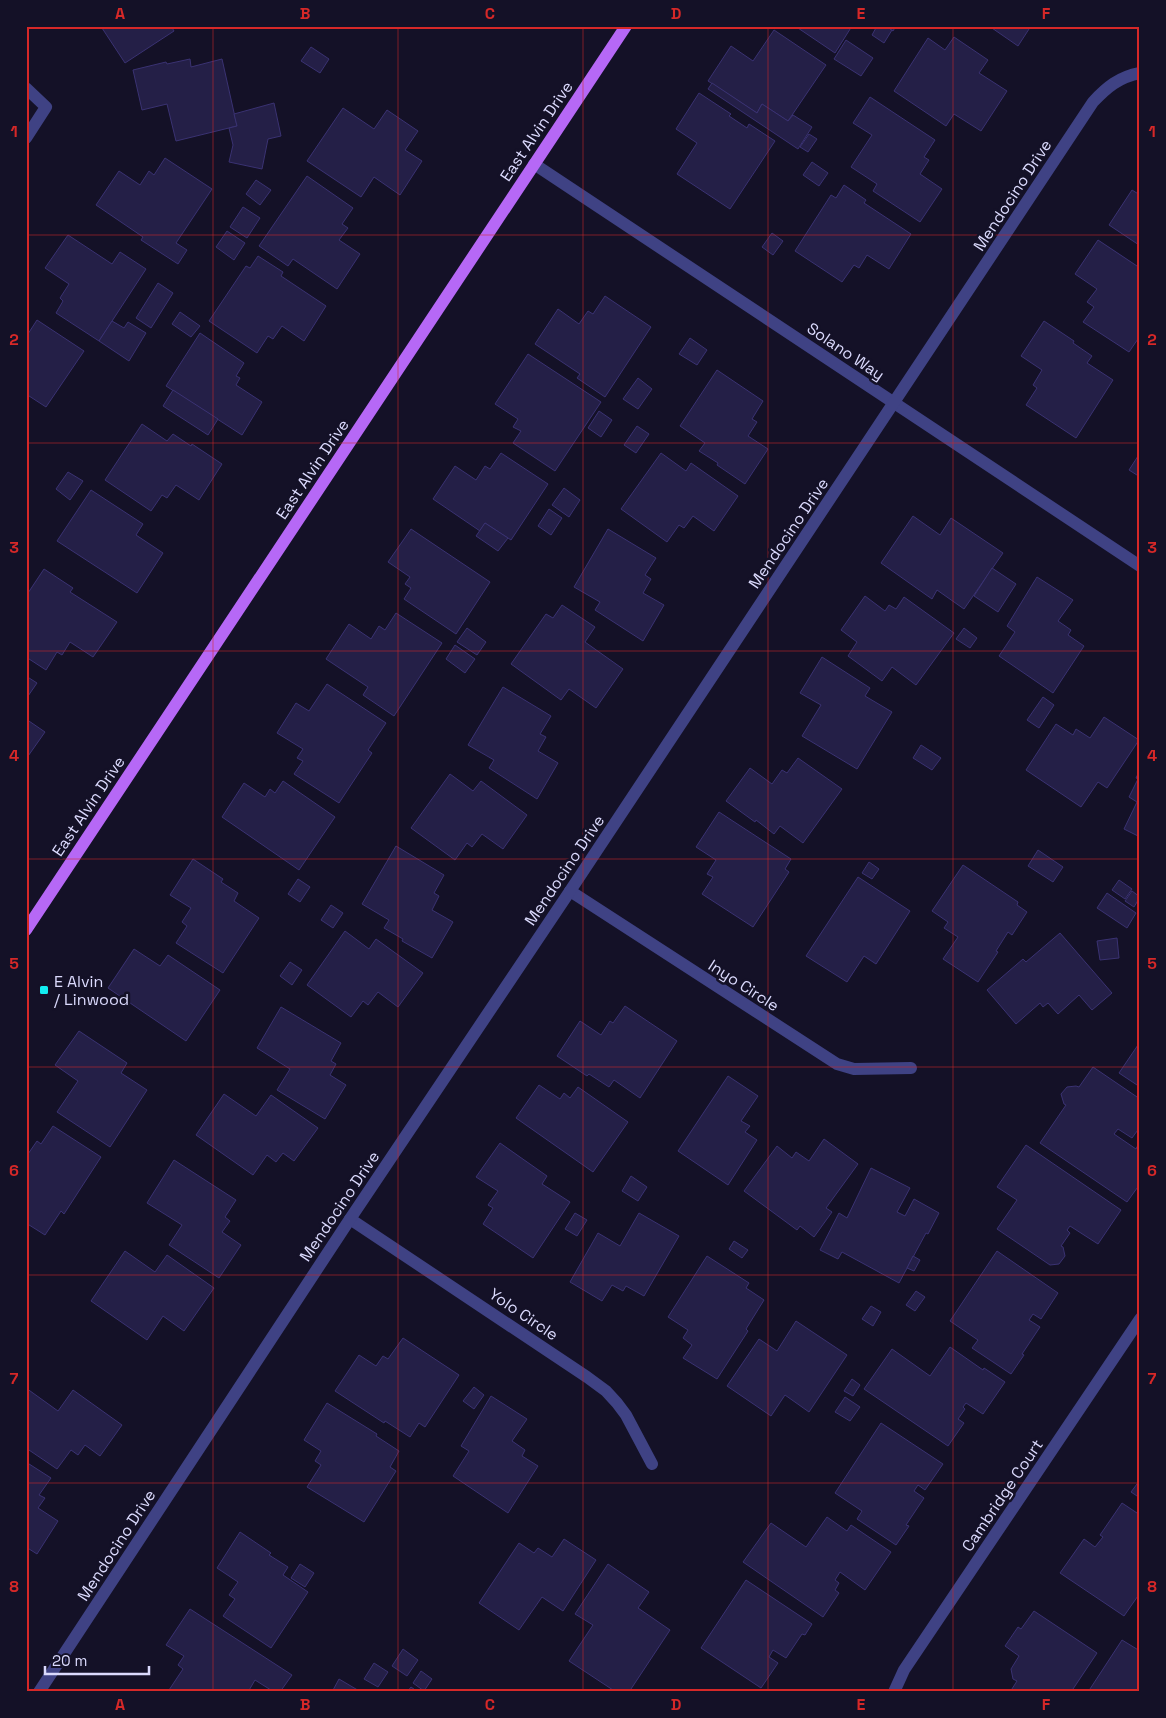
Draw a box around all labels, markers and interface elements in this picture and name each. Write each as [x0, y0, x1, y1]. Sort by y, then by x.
text: A [115, 3, 125, 24]
text: B [300, 3, 310, 24]
text: C [485, 3, 495, 24]
text: D [671, 3, 681, 24]
text: E [857, 3, 866, 24]
text: F [1042, 3, 1051, 24]
street label: East Alvin Drive [495, 77, 578, 185]
text: 1 [10, 121, 18, 142]
text: 1 [1148, 121, 1156, 142]
street label: Mendocino Drive [968, 135, 1056, 255]
street label: Solano Way [803, 318, 889, 385]
text: 2 [9, 329, 19, 350]
text: 2 [1147, 329, 1157, 350]
street label: East Alvin Drive [271, 415, 354, 523]
street label: Mendocino Drive [744, 474, 833, 593]
text: 3 [9, 537, 19, 558]
text: 3 [1147, 537, 1157, 558]
text: 4 [9, 745, 19, 766]
text: 4 [1147, 745, 1157, 766]
street label: East Alvin Drive [47, 752, 130, 860]
street label: Mendocino Drive [520, 811, 609, 930]
text: 5 [9, 953, 19, 974]
text: 5 [1147, 953, 1157, 974]
street label: Inyo Circle [704, 955, 783, 1016]
place label: E Alvin / Linwood [54, 971, 129, 1010]
marker: E Alvin / Linwood [38, 984, 50, 996]
street label: Mendocino Drive [295, 1147, 384, 1266]
text: 6 [9, 1160, 19, 1181]
text: 6 [1147, 1160, 1157, 1181]
street label: Yolo Circle [485, 1284, 562, 1345]
text: 7 [10, 1368, 19, 1389]
text: 7 [1148, 1368, 1157, 1389]
street label: Cambridge Court [957, 1435, 1048, 1555]
street label: Mendocino Drive [72, 1485, 160, 1605]
text: 8 [9, 1576, 19, 1597]
text: 8 [1147, 1576, 1157, 1597]
scale bar [45, 1643, 149, 1675]
text: 20 m [52, 1651, 87, 1670]
text: A [115, 1694, 125, 1715]
text: B [300, 1694, 310, 1715]
text: C [485, 1694, 495, 1715]
text: D [671, 1694, 681, 1715]
text: E [857, 1694, 866, 1715]
text: F [1042, 1694, 1051, 1715]

